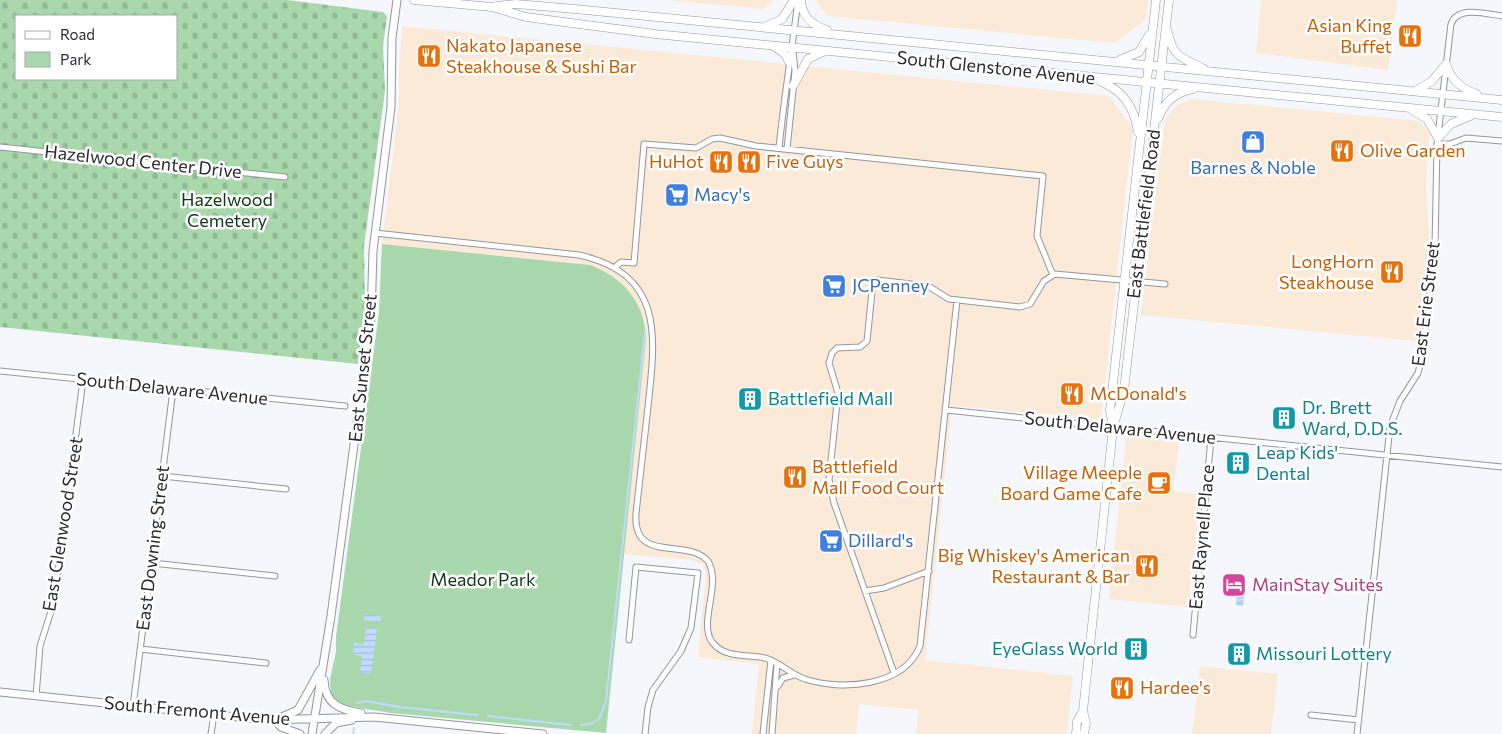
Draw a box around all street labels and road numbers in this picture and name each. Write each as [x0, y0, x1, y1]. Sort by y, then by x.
street label: South Glenstone Avenue [896, 46, 1096, 88]
street label: East Battlefield Road [1122, 128, 1164, 300]
street label: Hazelwood Center Drive [43, 140, 243, 182]
street label: East Erie Street [1406, 240, 1444, 367]
street label: East Sunset Street [343, 293, 381, 443]
street label: South Delaware Avenue [75, 367, 269, 409]
street label: South Delaware Avenue [1023, 406, 1217, 448]
street label: East Glenwood Street [37, 435, 87, 613]
street label: East Raynell Place [1184, 463, 1218, 610]
street label: East Downing Street [131, 464, 173, 632]
street label: South Fremont Avenue [103, 691, 291, 729]

